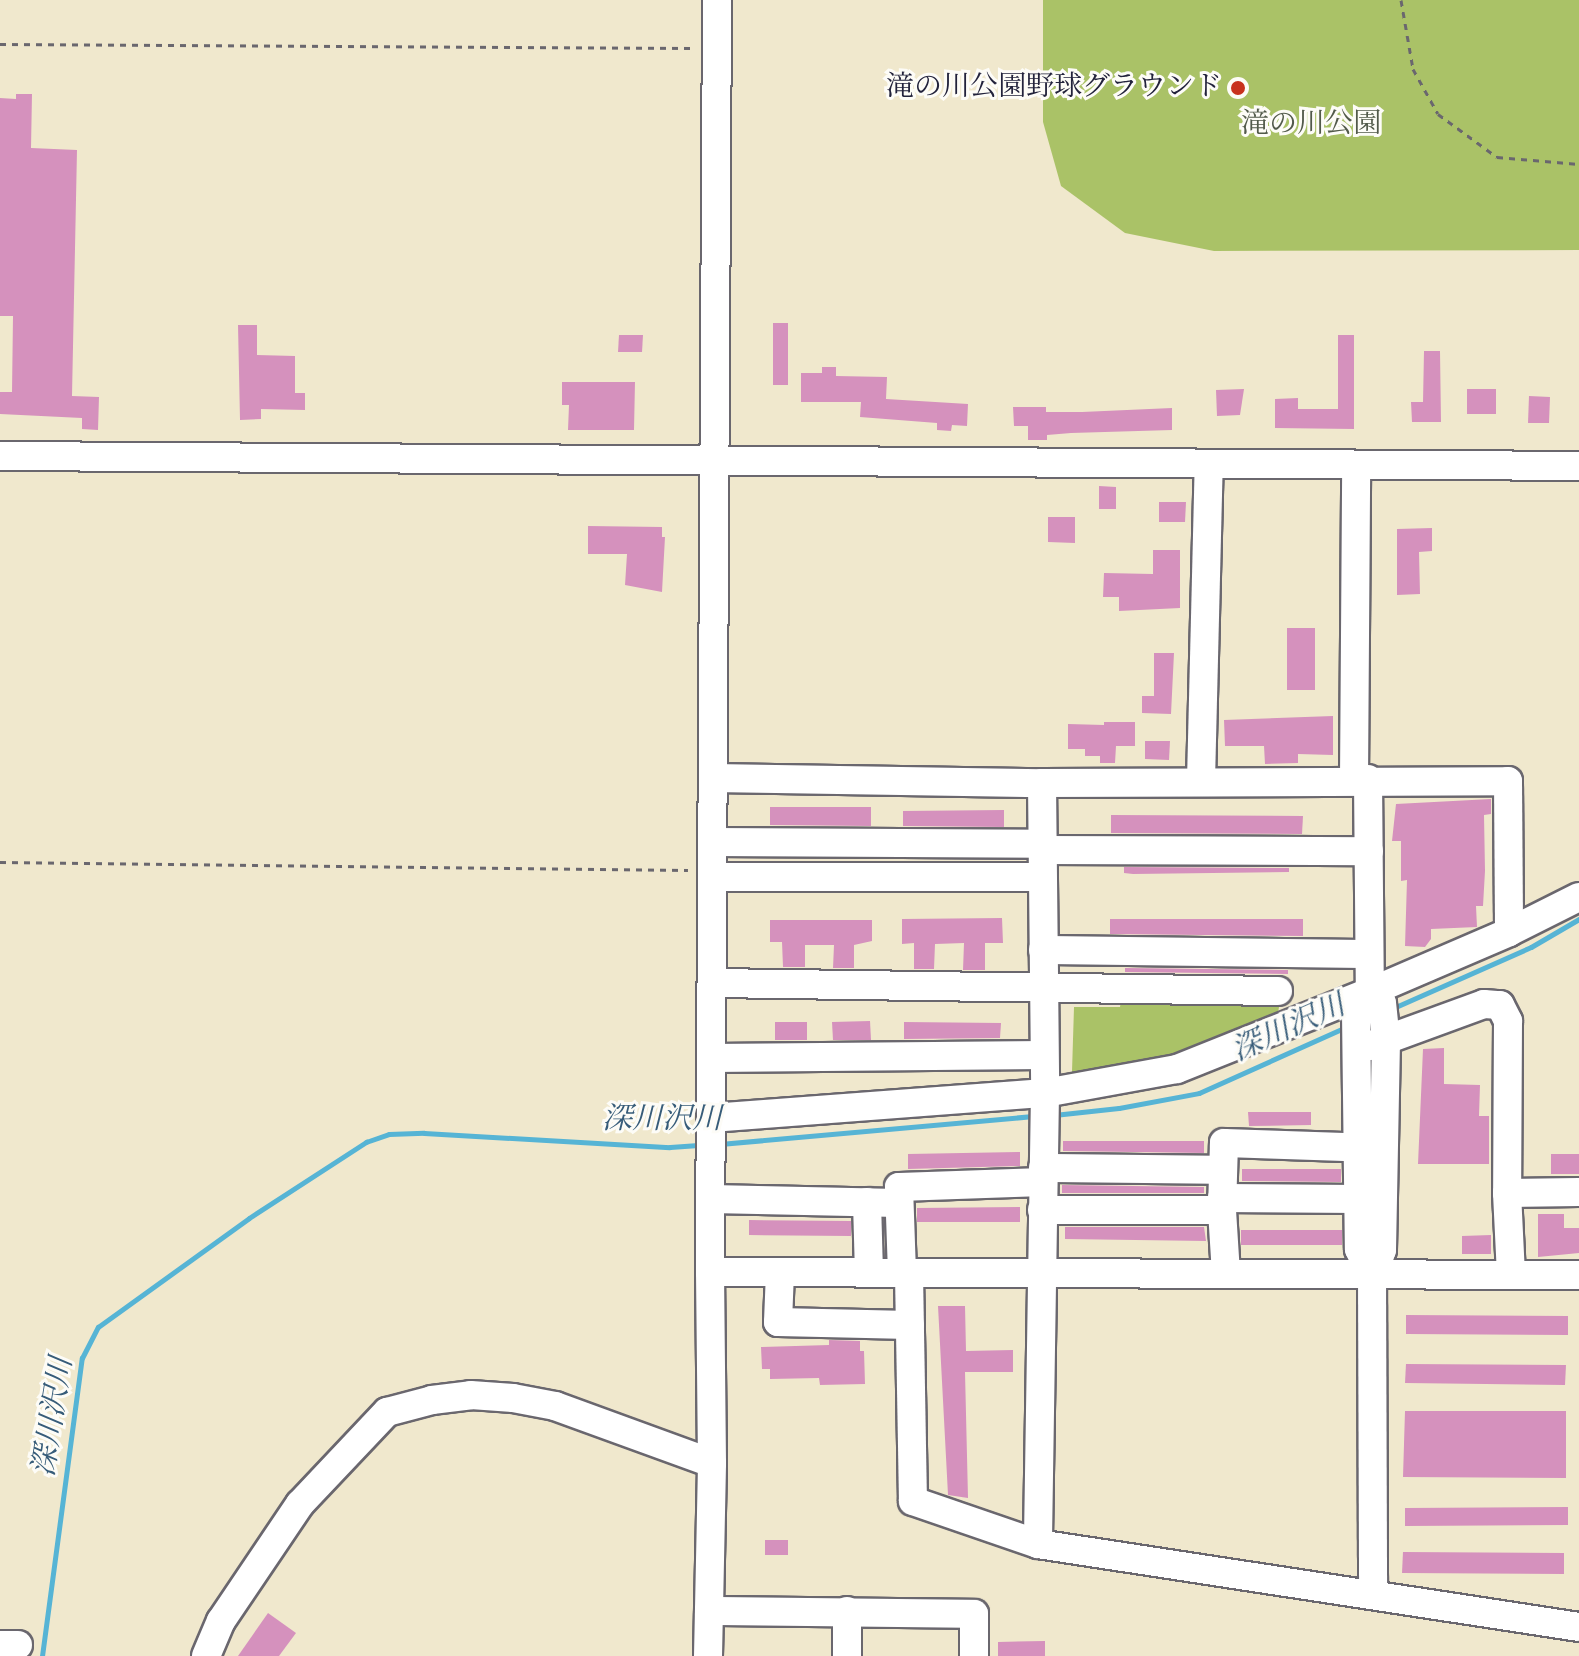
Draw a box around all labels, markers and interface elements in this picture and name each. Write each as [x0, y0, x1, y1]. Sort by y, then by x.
place label: 滝の川公園野球グラウンド [886, 71, 1222, 105]
marker: 滝の川公園野球グラウンド [1229, 79, 1247, 97]
park label: 滝の川公園 [1241, 108, 1381, 142]
water label: 深川沢川 [1227, 988, 1351, 1070]
water label: 深川沢川 [602, 1102, 722, 1138]
water label: 深川沢川 [27, 1355, 81, 1479]

